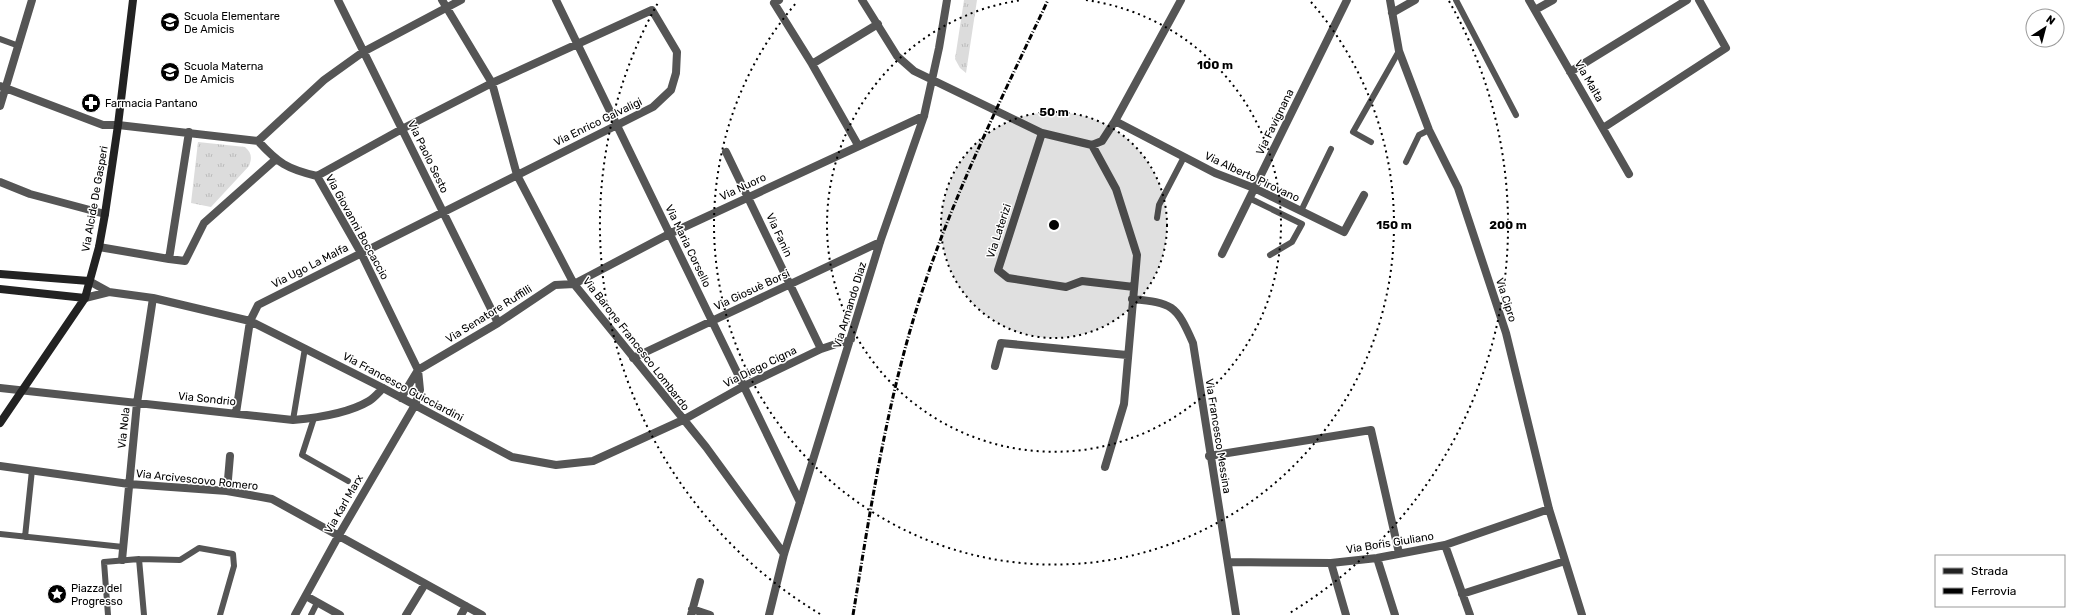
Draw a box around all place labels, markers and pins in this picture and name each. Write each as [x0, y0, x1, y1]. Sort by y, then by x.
place label: Scuola Elementare De Amicis [184, 10, 280, 36]
school or university icon: Scuola Elementare De Amicis [159, 11, 181, 33]
place label: Scuola Materna De Amicis [184, 60, 263, 86]
school or university icon: Scuola Materna De Amicis [159, 61, 181, 83]
pharmacy icon: Farmacia Pantano [80, 92, 102, 114]
place label: Farmacia Pantano [105, 97, 198, 110]
centre of rings [1047, 218, 1061, 232]
place label: Piazza del Progresso [71, 582, 123, 608]
place icon: Piazza del Progresso [46, 583, 68, 605]

